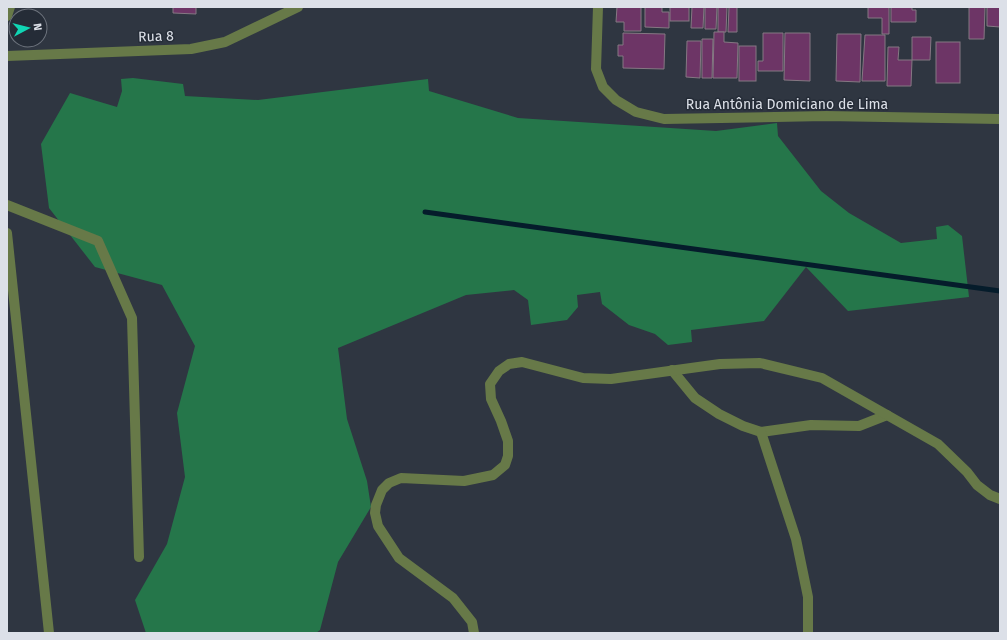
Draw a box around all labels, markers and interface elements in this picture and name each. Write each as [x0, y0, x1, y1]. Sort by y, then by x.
north arrow [8, 8, 48, 48]
text: N [31, 22, 44, 31]
street label: Rua 8 [138, 27, 174, 46]
street label: Rua Antônia Domiciano de Lima [686, 96, 888, 113]

